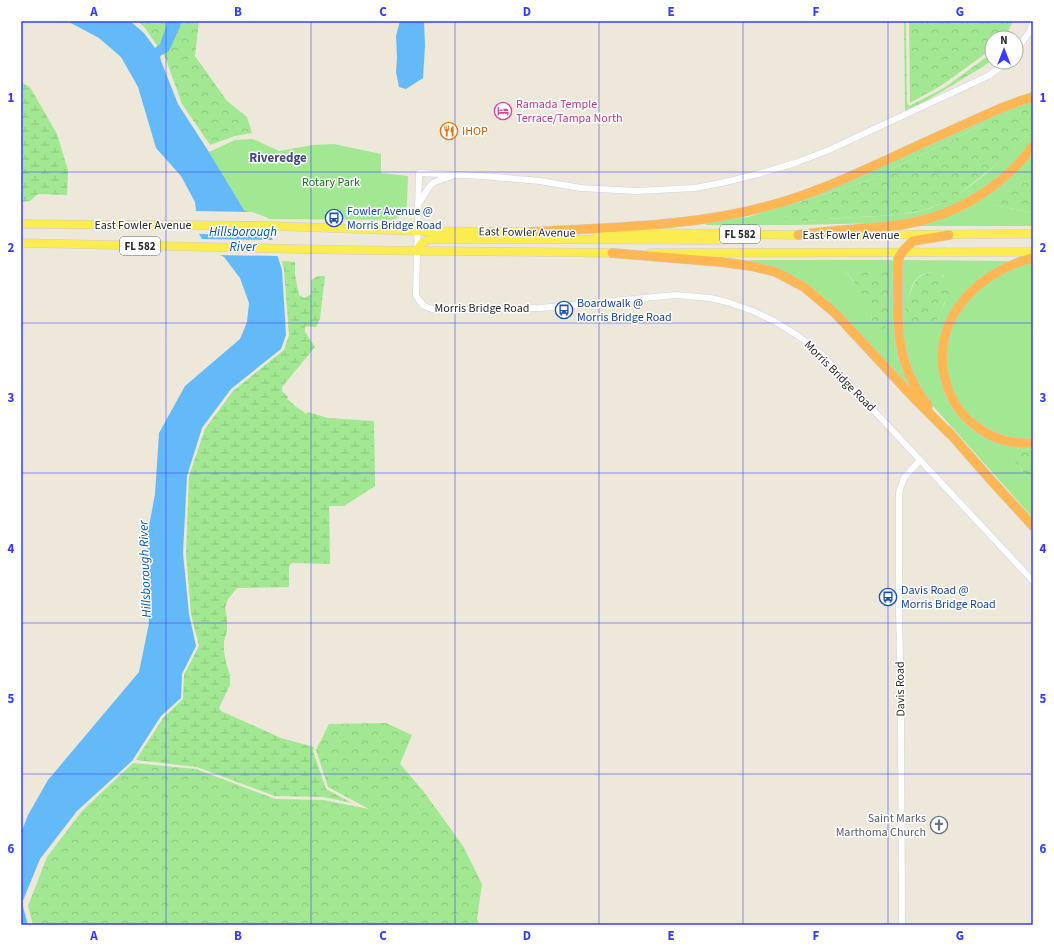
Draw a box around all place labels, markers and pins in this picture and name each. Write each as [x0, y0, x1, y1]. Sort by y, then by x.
place label: Ramada Temple Terrace/Tampa North [516, 96, 623, 127]
hotel icon: Ramada Temple Terrace/Tampa North [493, 101, 513, 121]
restaurant icon: IHOP [439, 121, 459, 141]
place label: IHOP [462, 123, 488, 140]
place label: Fowler Avenue @ Morris Bridge Road [347, 203, 442, 234]
bus stop icon: Fowler Avenue @ Morris Bridge Road [324, 208, 344, 228]
place label: Boardwalk @ Morris Bridge Road [577, 295, 672, 326]
bus stop icon: Boardwalk @ Morris Bridge Road [554, 300, 574, 320]
place label: Davis Road @ Morris Bridge Road [901, 582, 996, 613]
bus stop icon: Davis Road @ Morris Bridge Road [878, 587, 898, 607]
place label: Saint Marks Marthoma Church [836, 810, 926, 841]
church icon: Saint Marks Marthoma Church [929, 815, 949, 835]

